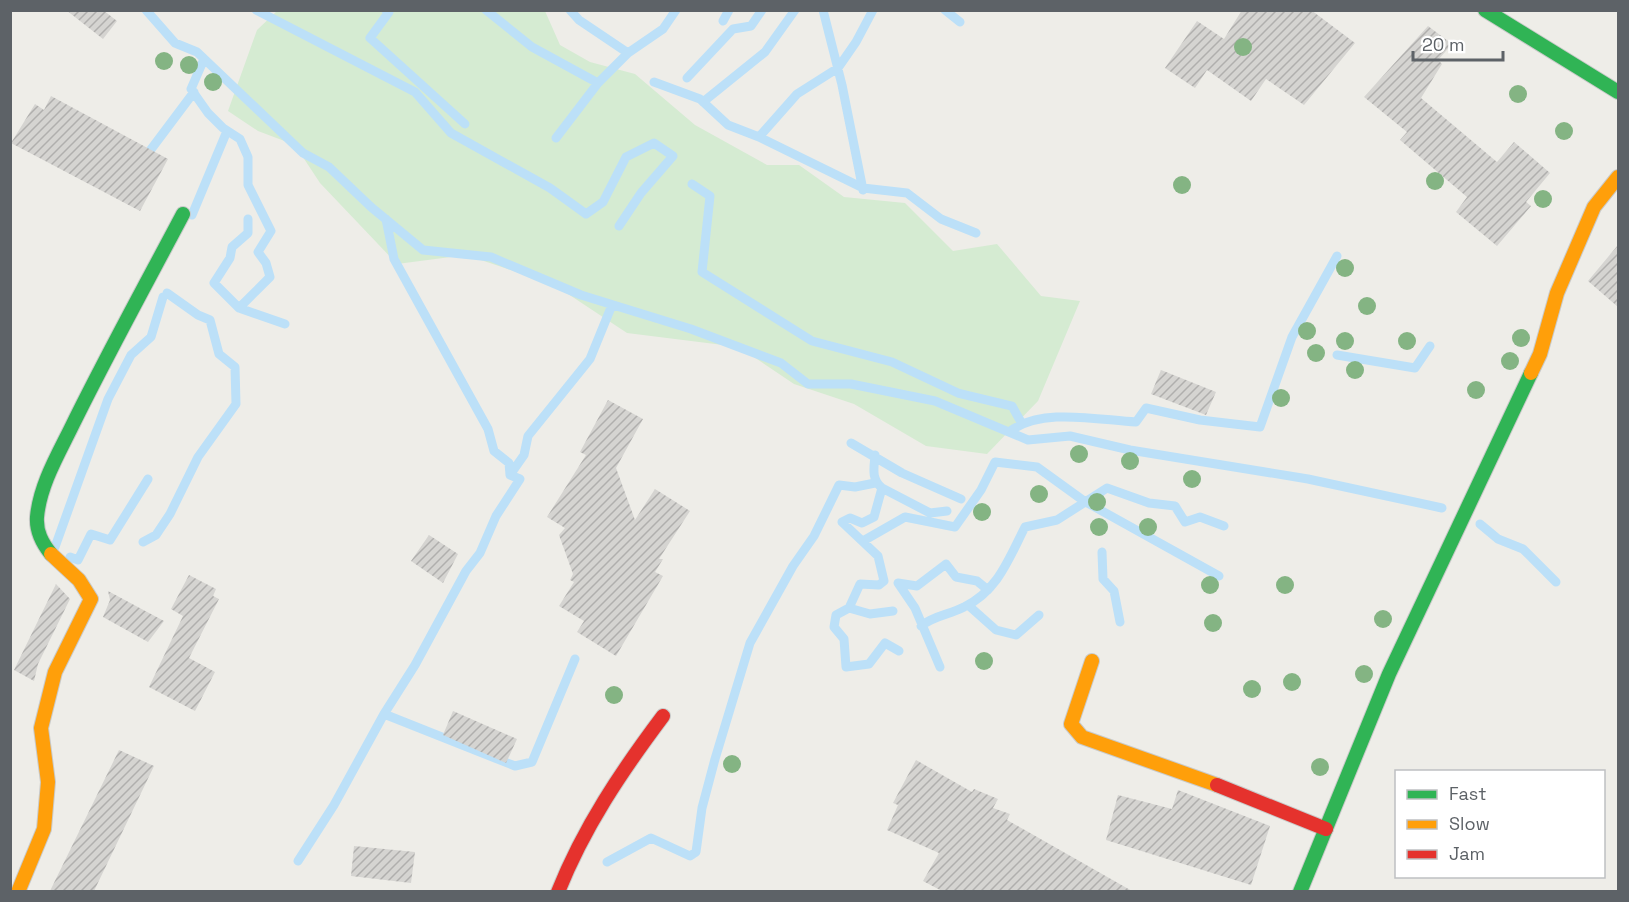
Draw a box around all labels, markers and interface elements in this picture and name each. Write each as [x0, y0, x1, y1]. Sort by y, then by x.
scale bar [1413, 24, 1503, 62]
text: 20 m [1422, 33, 1465, 56]
legend [1395, 770, 1605, 878]
text: Fast [1449, 782, 1486, 805]
text: Slow [1449, 812, 1490, 835]
text: Jam [1449, 842, 1485, 865]

